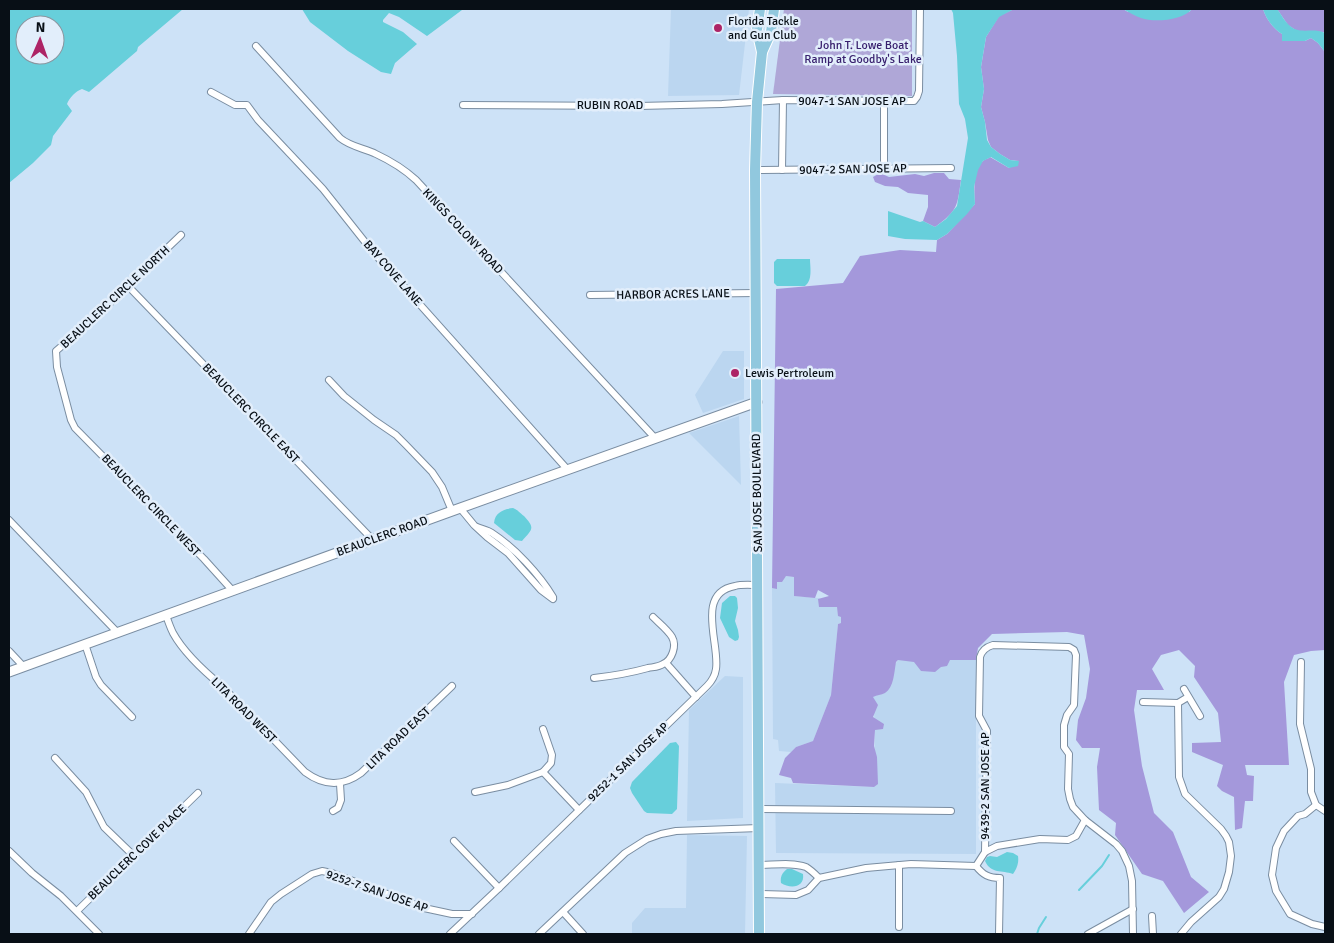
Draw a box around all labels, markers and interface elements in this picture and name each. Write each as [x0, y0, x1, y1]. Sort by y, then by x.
place label: Florida Tackle and Gun Club [728, 14, 799, 43]
north arrow [15, 15, 65, 65]
text: N [35, 19, 46, 36]
marker: Florida Tackle and Gun Club [712, 22, 724, 34]
park label: John T. Lowe Boat Ramp at Goodby's Lake [804, 38, 922, 67]
street label: 9047-1 SAN JOSE AP [798, 94, 906, 109]
street label: RUBIN ROAD [577, 98, 643, 113]
street label: 9047-2 SAN JOSE AP [799, 161, 907, 178]
street label: KINGS COLONY ROAD [419, 185, 506, 277]
street label: BAY COVE LANE [360, 237, 425, 309]
street label: BEAUCLERC CIRCLE NORTH [58, 243, 173, 352]
street label: HARBOR ACRES LANE [616, 286, 730, 303]
street label: BEAUCLERC CIRCLE EAST [199, 360, 302, 467]
place label: Lewis Pertroleum [745, 366, 834, 381]
marker: Lewis Pertroleum [729, 367, 741, 379]
street label: SAN JOSE BOULEVARD [749, 433, 766, 552]
street label: BEAUCLERC CIRCLE WEST [98, 451, 203, 560]
street label: BEAUCLERC ROAD [334, 513, 430, 560]
street label: LITA ROAD WEST [208, 674, 280, 746]
street label: LITA ROAD EAST [363, 704, 434, 773]
street label: 9252-1 SAN JOSE AP [584, 720, 672, 805]
street label: 9439-2 SAN JOSE AP [978, 732, 993, 840]
street label: BEAUCLERC COVE PLACE [85, 801, 190, 903]
street label: 9252-7 SAN JOSE AP [324, 867, 430, 916]

